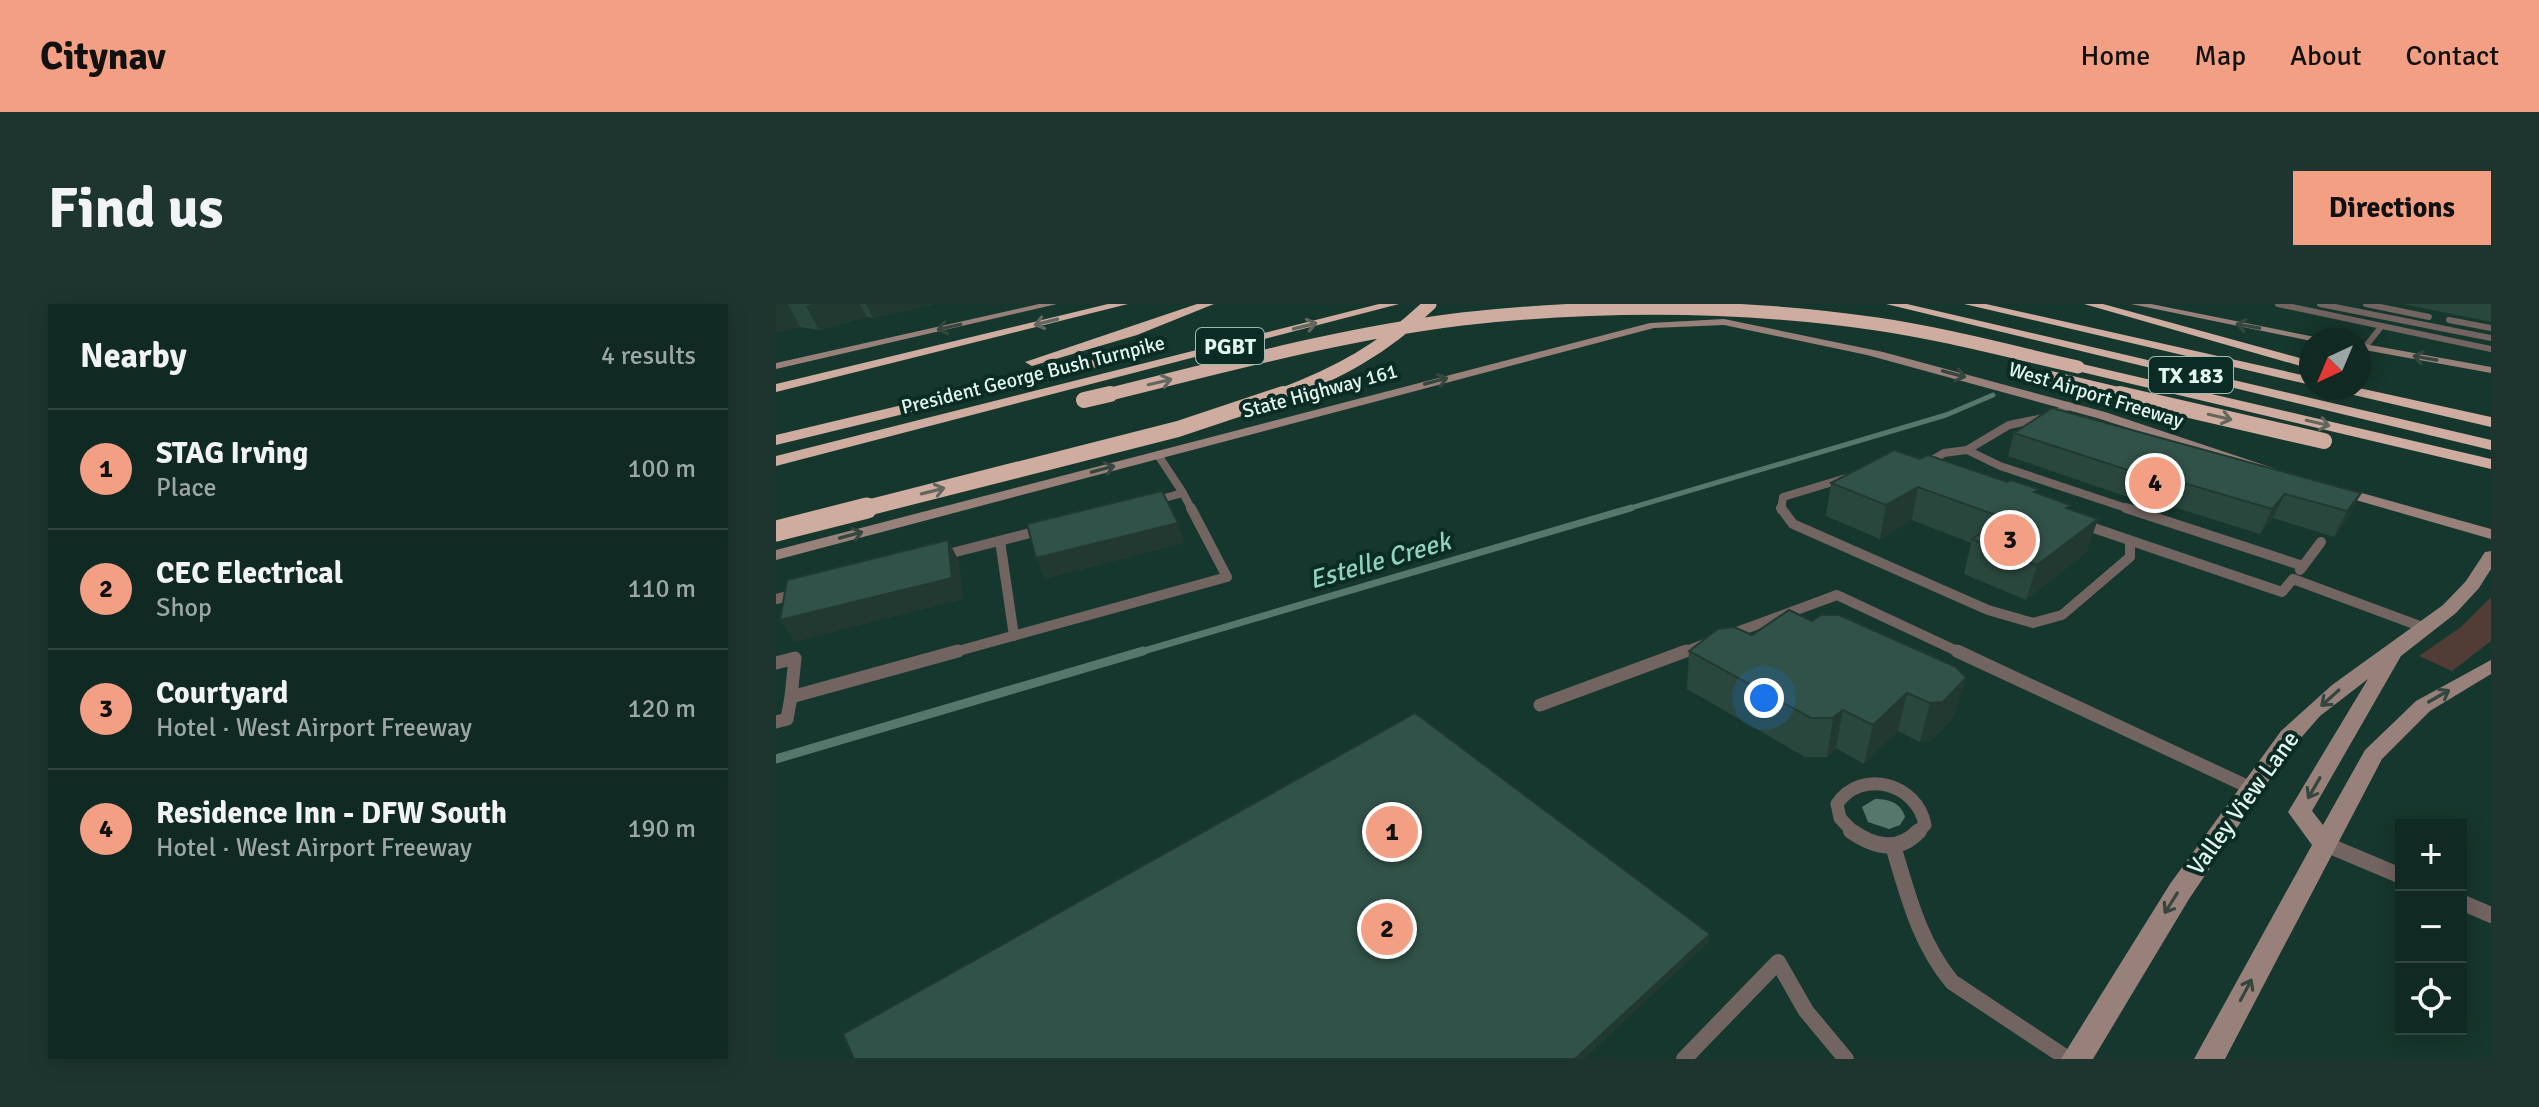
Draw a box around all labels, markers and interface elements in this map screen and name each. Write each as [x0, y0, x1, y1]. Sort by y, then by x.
text: Citynav [40, 33, 166, 80]
text: Home [2081, 39, 2150, 73]
text: Map [2194, 39, 2246, 73]
text: About [2290, 39, 2362, 73]
text: Contact [2406, 39, 2499, 73]
button: Directions [2293, 171, 2491, 245]
text: Find us [48, 174, 223, 243]
one-way arrow [1034, 316, 1059, 331]
one-way arrow [1291, 318, 1317, 333]
one-way arrow [2236, 318, 2261, 333]
one-way arrow [937, 320, 962, 335]
road number: PGBT [1196, 328, 1264, 364]
north arrow [2299, 328, 2371, 400]
street label: President George Bush Turnpike [899, 330, 1167, 420]
text: Nearby [80, 335, 187, 377]
text: 4 results [601, 340, 696, 372]
one-way arrow [2413, 350, 2438, 365]
street label: West Airport Freeway [2005, 356, 2187, 434]
road number: TX 183 [2149, 357, 2233, 393]
street label: State Highway 161 [1240, 358, 1400, 424]
one-way arrow [1940, 368, 1966, 383]
one-way arrow [1422, 373, 1448, 388]
one-way arrow [1146, 374, 1172, 389]
one-way arrow [2207, 410, 2232, 425]
one-way arrow [2305, 417, 2330, 432]
text: STAG Irving [156, 435, 308, 472]
text: 1 [99, 453, 113, 485]
text: 100 m [627, 453, 696, 485]
pin: 4 [2129, 453, 2181, 513]
one-way arrow [1089, 460, 1115, 475]
text: Place [156, 472, 217, 504]
one-way arrow [920, 483, 946, 498]
pin: 3 [1984, 510, 2036, 570]
water label: Estelle Creek [1306, 525, 1456, 596]
one-way arrow [838, 527, 864, 542]
text: CEC Electrical [156, 555, 343, 592]
text: 2 [99, 573, 113, 605]
text: 110 m [627, 573, 696, 605]
text: Shop [156, 592, 212, 624]
text: Courtyard [156, 675, 288, 712]
your location [1744, 678, 1784, 718]
one-way arrow [2427, 688, 2450, 704]
one-way arrow [2320, 689, 2340, 707]
text: 3 [99, 693, 113, 725]
text: 120 m [627, 693, 696, 725]
text: Hotel · West Airport Freeway [156, 712, 472, 744]
street label: Valley View Lane [2181, 725, 2305, 881]
one-way arrow [2306, 776, 2321, 800]
text: Residence Inn - DFW South [156, 795, 507, 832]
pin: 1 [1366, 802, 1418, 862]
text: 4 [99, 813, 113, 845]
text: 190 m [627, 813, 696, 845]
map controls [2395, 819, 2467, 1035]
button: + [2395, 819, 2467, 891]
text: Hotel · West Airport Freeway [156, 832, 472, 864]
one-way arrow [2163, 891, 2179, 914]
button: − [2395, 891, 2467, 963]
pin: 2 [1361, 899, 1413, 959]
button: locate [2395, 963, 2467, 1035]
one-way arrow [2239, 979, 2255, 1003]

